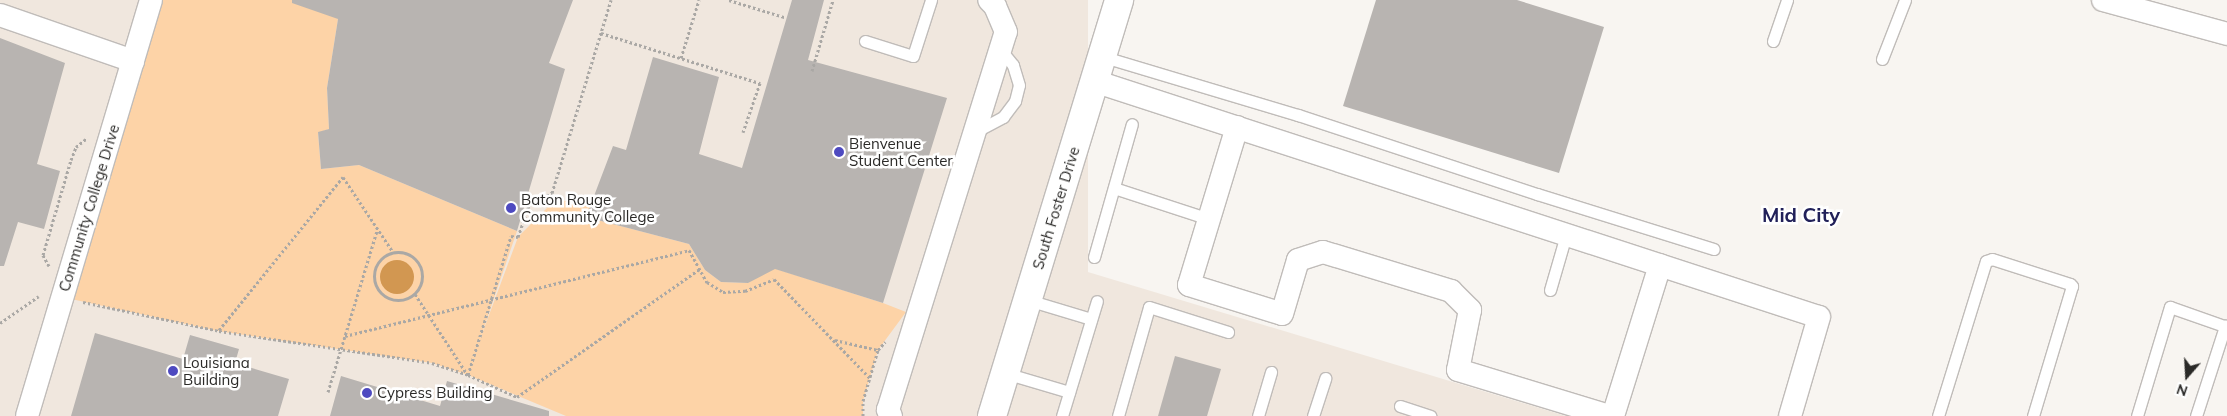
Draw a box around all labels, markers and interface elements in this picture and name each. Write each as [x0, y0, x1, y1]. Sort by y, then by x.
street label: Community College Drive [55, 122, 123, 294]
place label: Bienvenue Student Center [849, 134, 953, 169]
street label: South Foster Drive [1029, 144, 1083, 272]
marker: Bienvenue Student Center [833, 146, 845, 158]
place label: Baton Rouge Community College [521, 190, 655, 225]
marker: Baton Rouge Community College [505, 202, 517, 214]
district label: Mid City [1762, 202, 1840, 226]
north arrow [2162, 351, 2212, 401]
place label: Louisiana Building [183, 353, 250, 388]
marker: Louisiana Building [167, 365, 179, 377]
text: N [2174, 380, 2190, 400]
place label: Cypress Building [377, 384, 493, 402]
marker: Cypress Building [361, 387, 373, 399]

